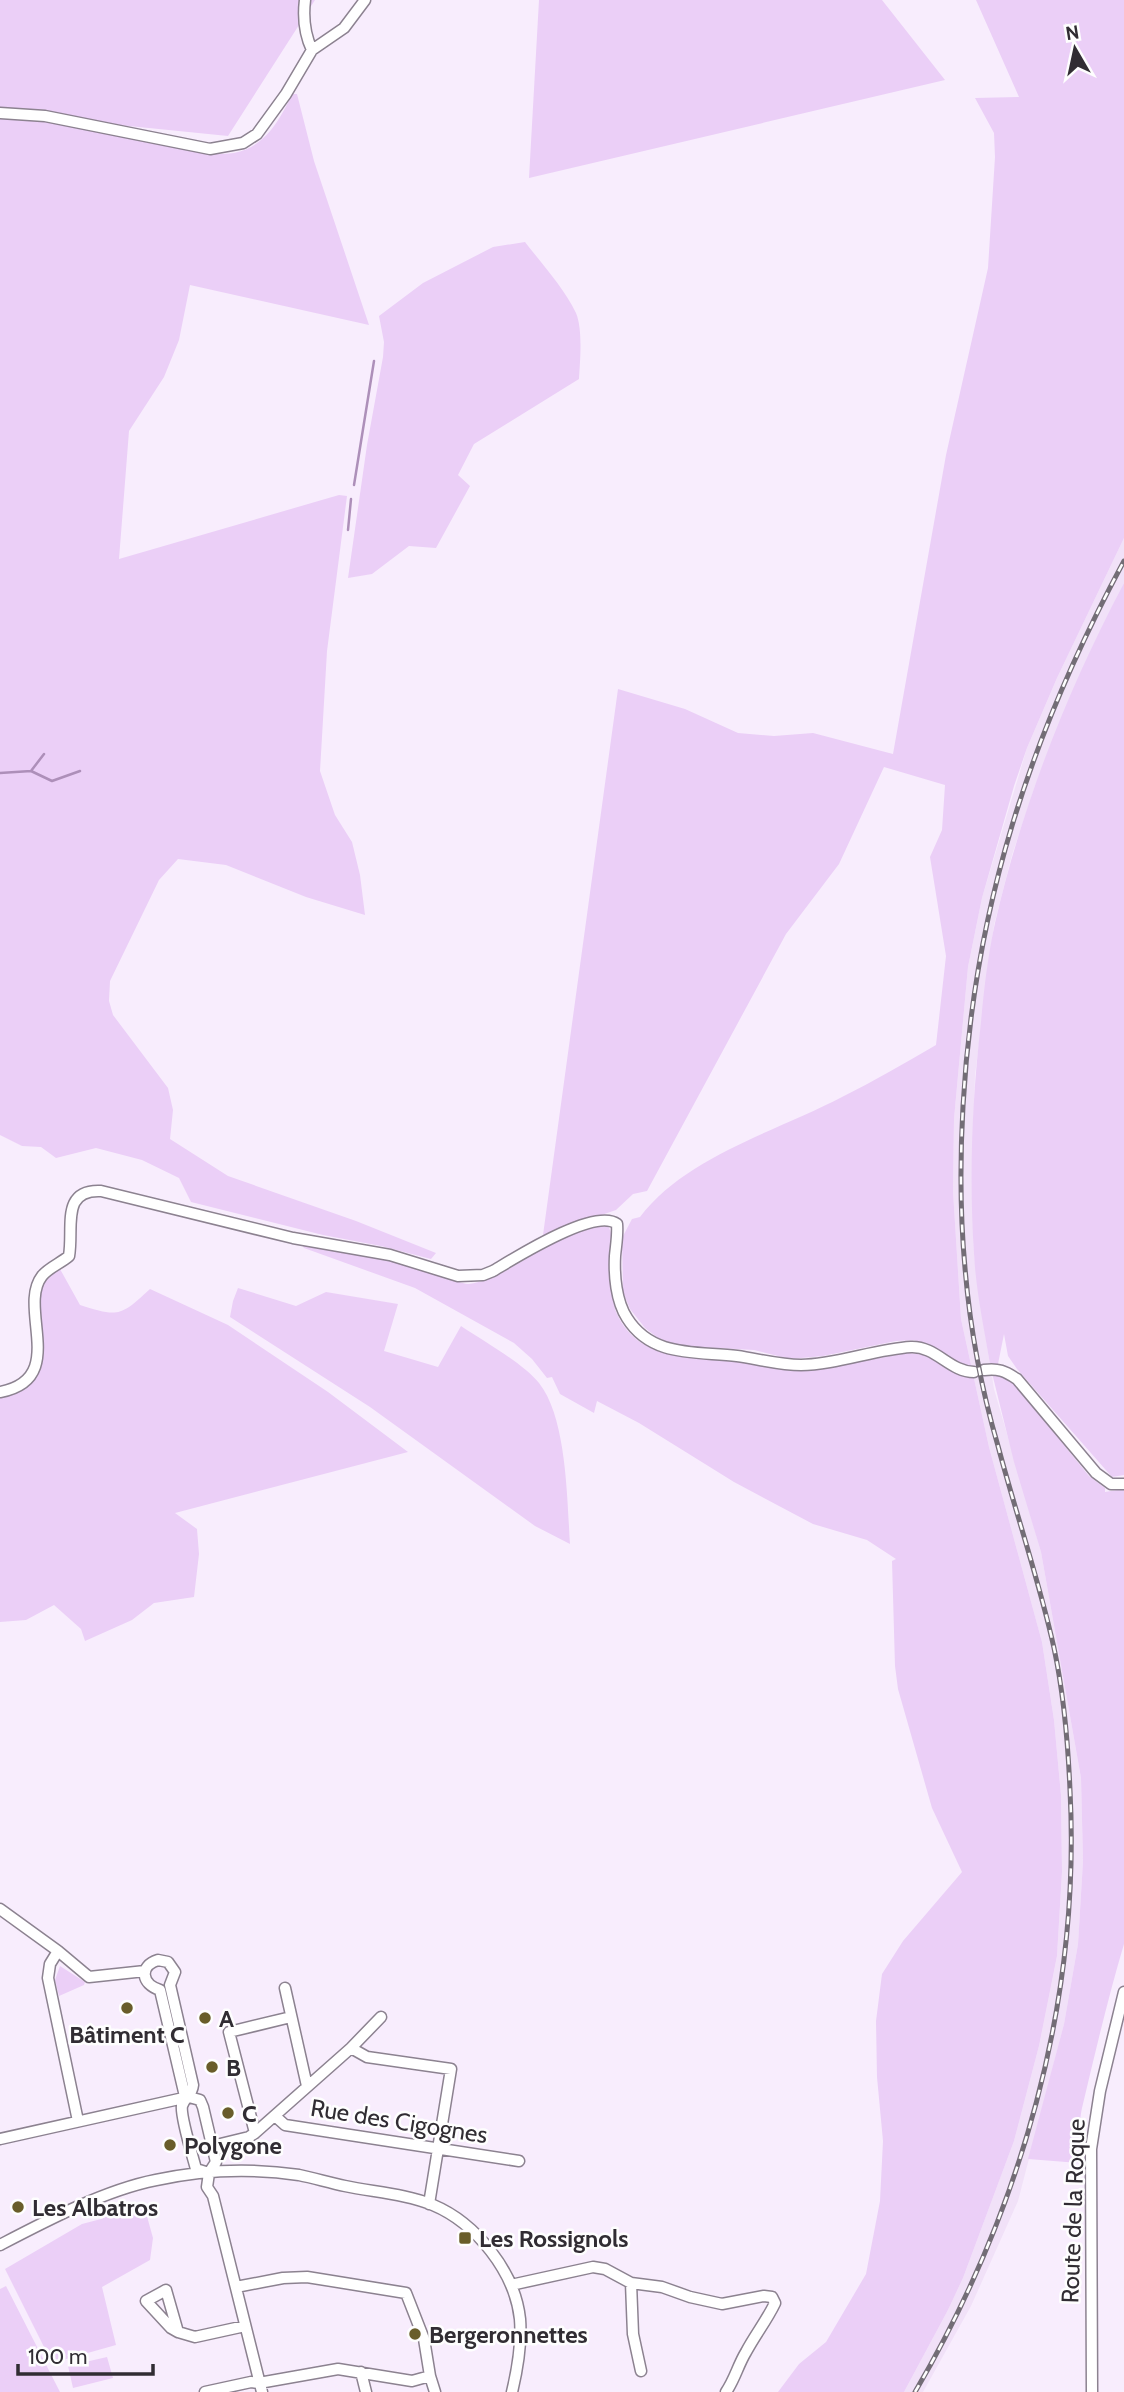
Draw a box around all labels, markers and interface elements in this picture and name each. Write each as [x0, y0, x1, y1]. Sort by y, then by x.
north arrow [1040, 14, 1110, 84]
text: N [1064, 20, 1081, 45]
marker: Bâtiment C [119, 2000, 135, 2016]
place label: A [219, 2004, 234, 2033]
marker: A [197, 2010, 213, 2026]
place label: Bâtiment C [69, 2020, 185, 2049]
place label: B [226, 2053, 241, 2082]
marker: B [204, 2059, 220, 2075]
street label: Rue des Cigognes [308, 2093, 490, 2149]
place label: C [242, 2099, 257, 2128]
marker: C [220, 2105, 236, 2121]
street label: Route de la Roque [1055, 2118, 1091, 2304]
place label: Polygone [184, 2131, 282, 2160]
marker: Polygone [162, 2137, 178, 2153]
place label: Les Albatros [32, 2193, 158, 2222]
marker: Les Albatros [10, 2199, 26, 2215]
place label: Les Rossignols [479, 2224, 629, 2253]
marker: Les Rossignols [457, 2230, 473, 2246]
place label: Bergeronnettes [429, 2320, 588, 2349]
marker: Bergeronnettes [407, 2326, 423, 2342]
scale bar [18, 2332, 152, 2376]
text: 100 m [28, 2344, 87, 2369]

